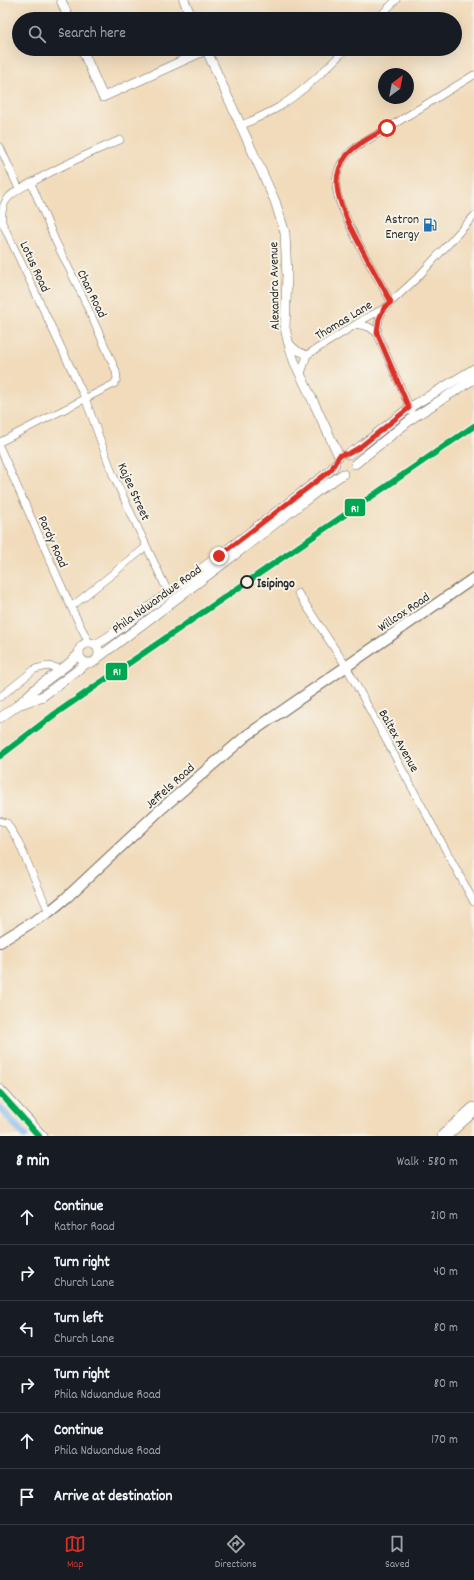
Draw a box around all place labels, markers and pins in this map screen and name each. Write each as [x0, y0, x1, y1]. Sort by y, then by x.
place label: Astron Energy [385, 211, 420, 245]
fuel station icon: Astron Energy [422, 217, 438, 233]
marker: Isipingo [240, 575, 254, 589]
place label: Isipingo [257, 575, 295, 594]

